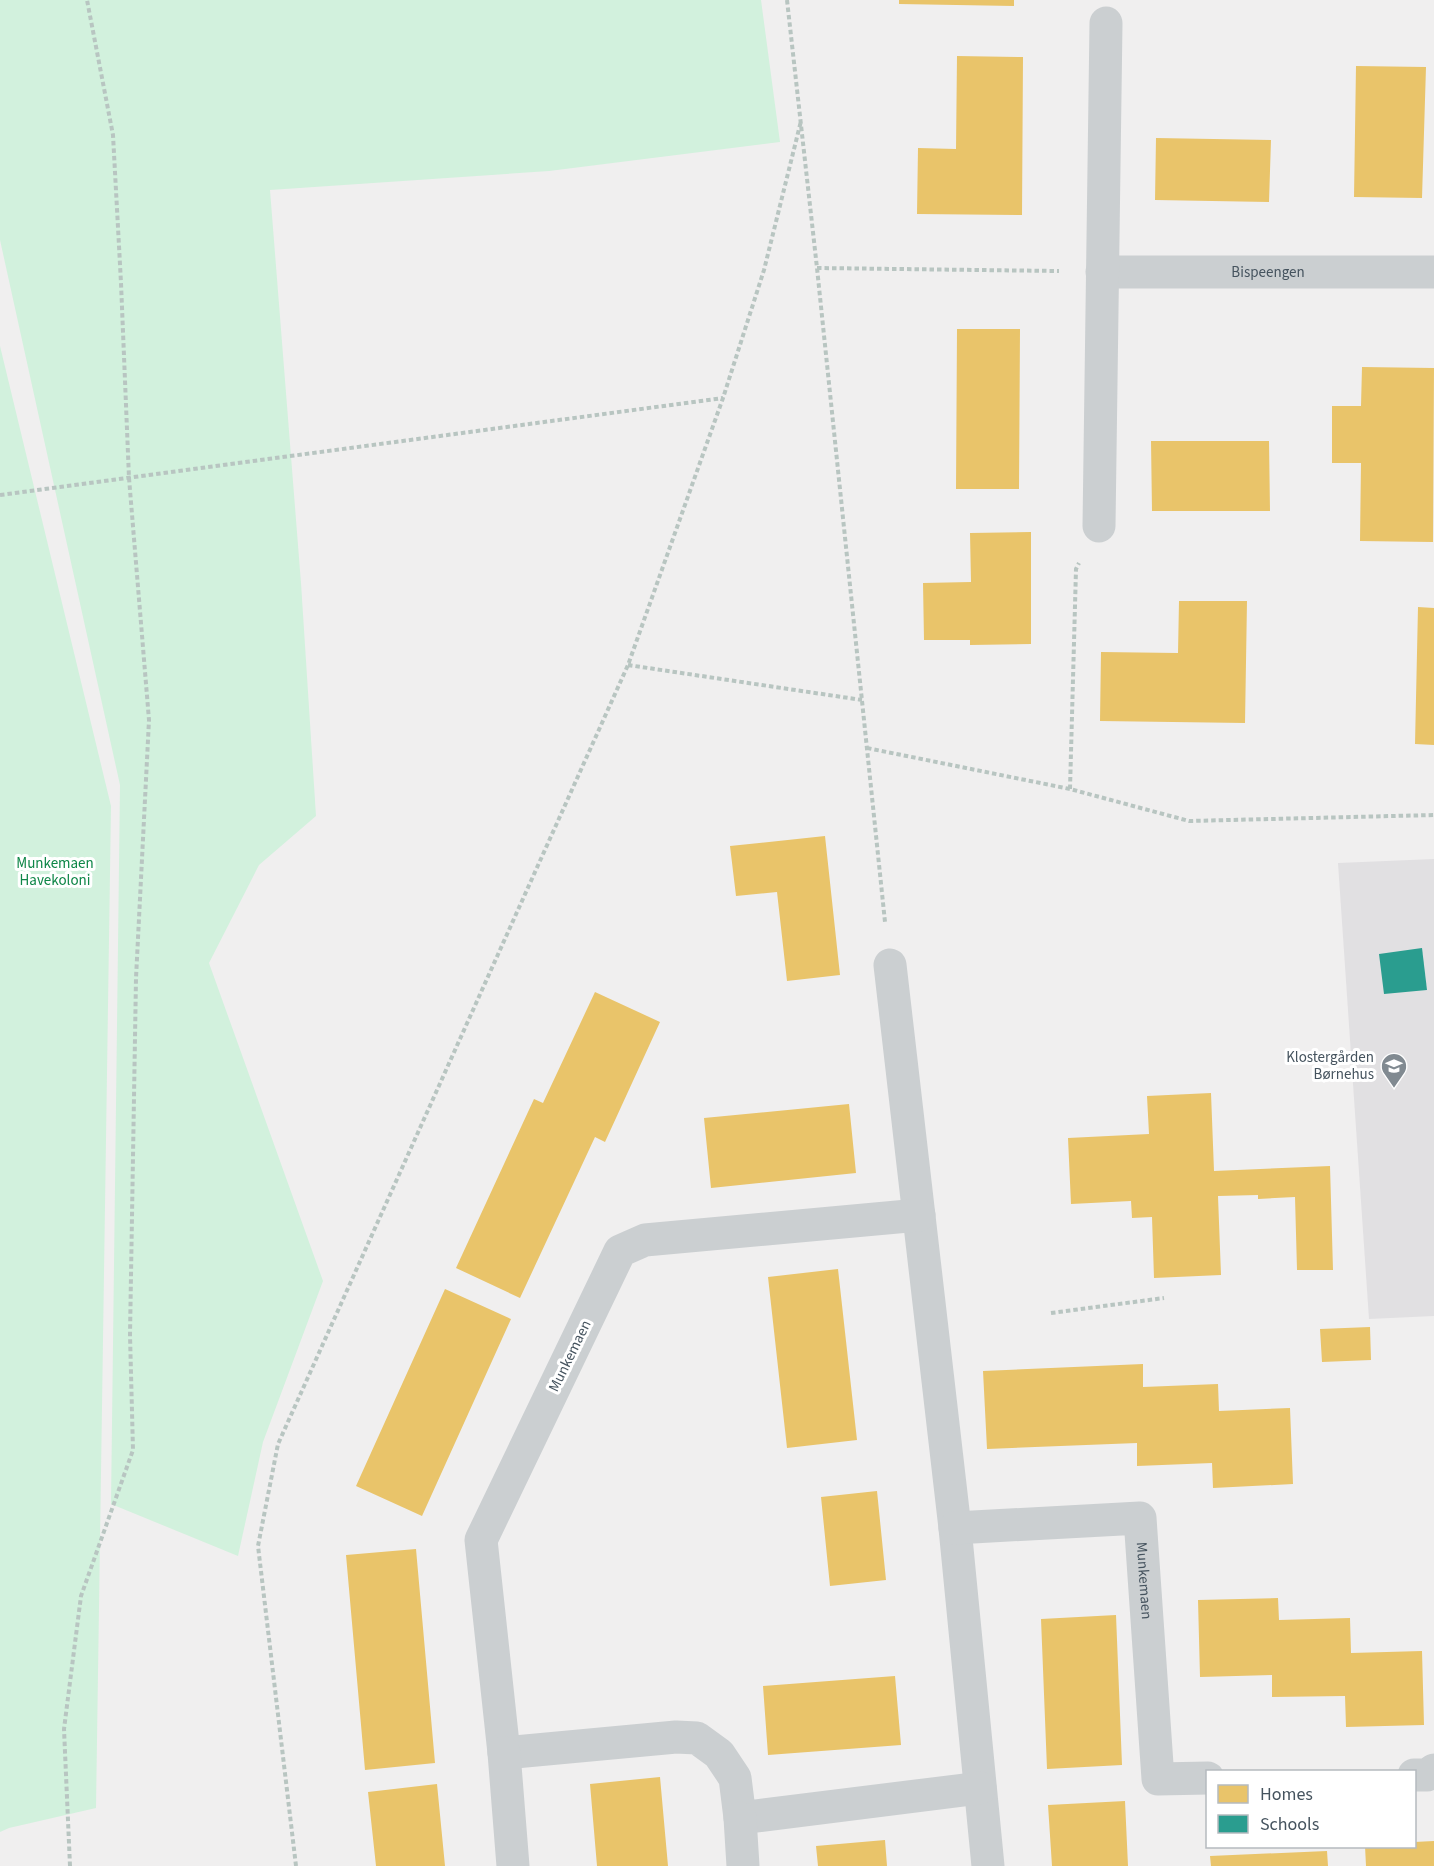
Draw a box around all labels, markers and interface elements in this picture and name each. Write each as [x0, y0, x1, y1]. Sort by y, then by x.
street label: Bispeengen [1231, 262, 1305, 283]
park label: Munkemaen Havekoloni [16, 853, 94, 891]
place label: Klostergården Børnehus [1286, 1047, 1374, 1085]
school or university icon: Klostergården Børnehus [1379, 1051, 1409, 1089]
street label: Munkemaen [544, 1317, 596, 1395]
street label: Munkemaen [1131, 1541, 1157, 1620]
legend [1206, 1770, 1416, 1848]
text: Homes [1260, 1782, 1313, 1807]
text: Schools [1260, 1812, 1319, 1837]

